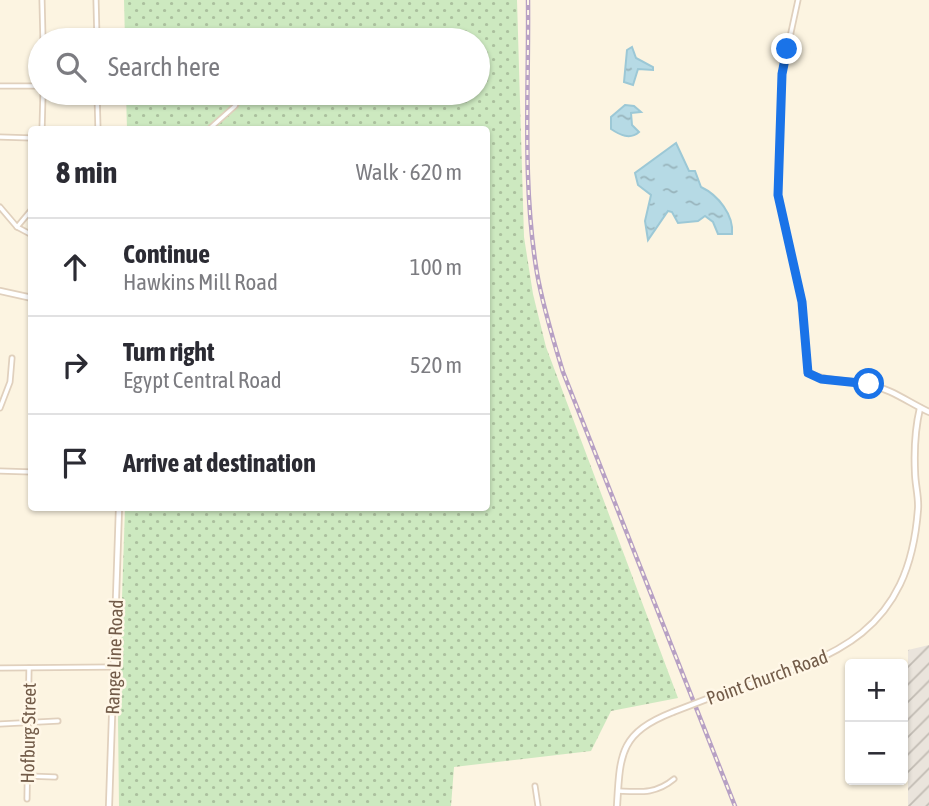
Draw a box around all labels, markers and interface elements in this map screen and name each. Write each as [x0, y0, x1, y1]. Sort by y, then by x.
search box [28, 28, 490, 105]
route end [771, 33, 802, 64]
icon: search [52, 48, 90, 86]
text: Search here [108, 52, 220, 82]
text: 8 min [56, 155, 117, 189]
text: Walk · 620 m [356, 159, 462, 185]
text: Continue [123, 239, 210, 269]
icon: ahead [56, 248, 94, 286]
text: 100 m [410, 254, 462, 280]
text: Hawkins Mill Road [123, 269, 278, 295]
text: Turn right [123, 337, 214, 367]
icon: right [56, 346, 94, 384]
text: 520 m [410, 352, 462, 378]
text: Egypt Central Road [123, 367, 282, 393]
route start [853, 368, 884, 399]
icon: arrive [56, 444, 94, 482]
text: Arrive at destination [123, 448, 316, 478]
street label: Range Line Road [101, 599, 127, 715]
street label: Point Church Road [703, 645, 831, 709]
map controls [845, 659, 908, 785]
button: + [845, 659, 908, 722]
street label: Hofburg Street [16, 682, 40, 784]
button: − [845, 722, 908, 785]

